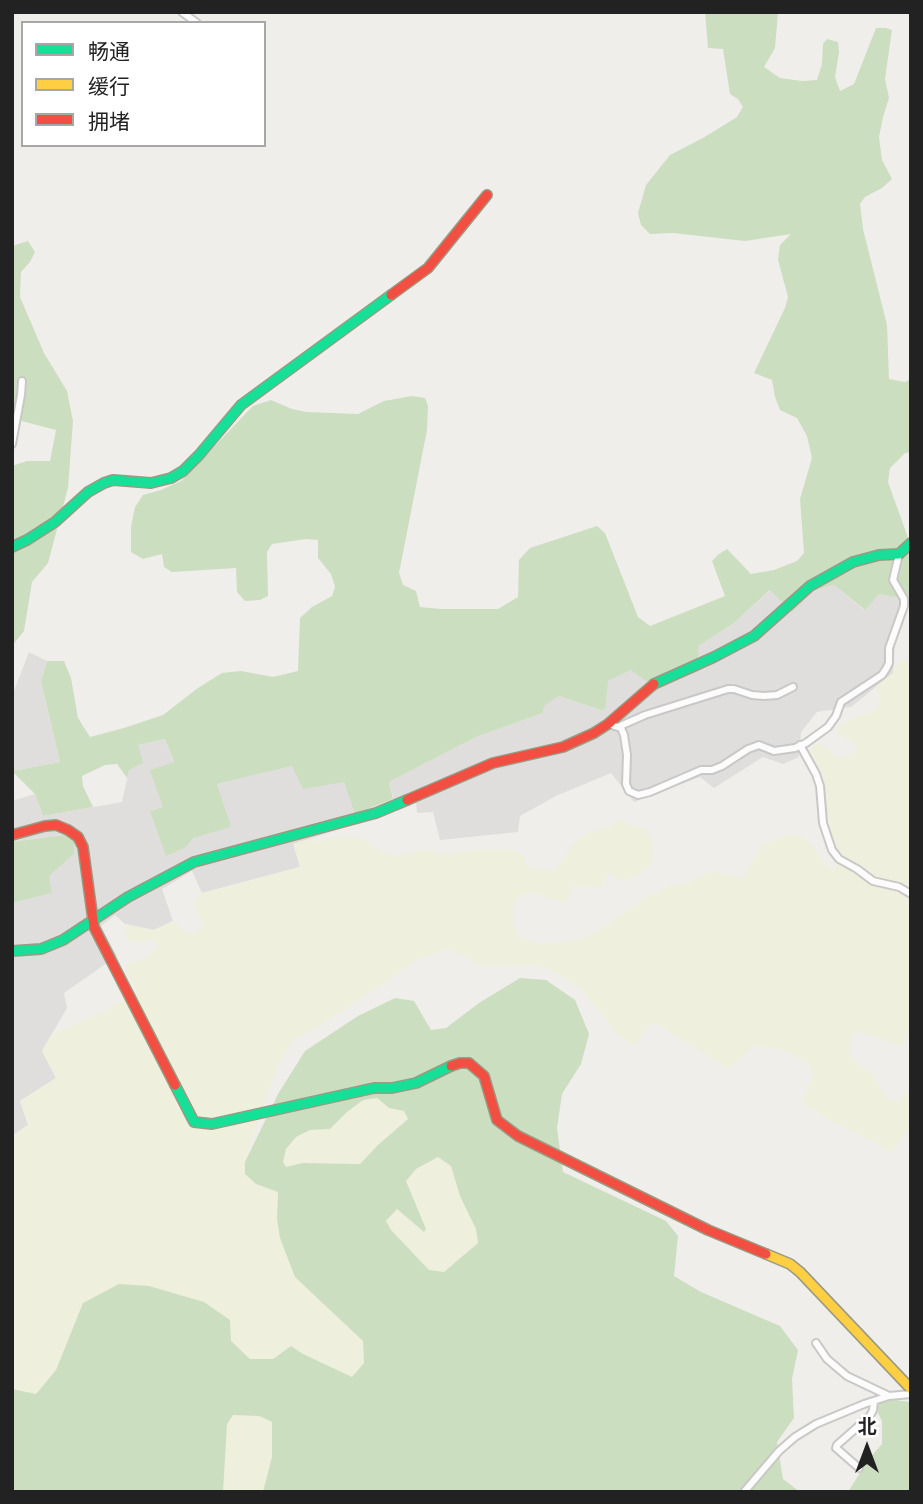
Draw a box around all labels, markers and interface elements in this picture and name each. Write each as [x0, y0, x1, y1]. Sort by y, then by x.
legend [21, 21, 266, 147]
text: 畅通 [88, 40, 130, 63]
text: 缓行 [88, 75, 130, 98]
text: 拥堵 [88, 110, 130, 133]
north arrow [832, 1413, 902, 1483]
text: 北 [857, 1416, 877, 1437]

